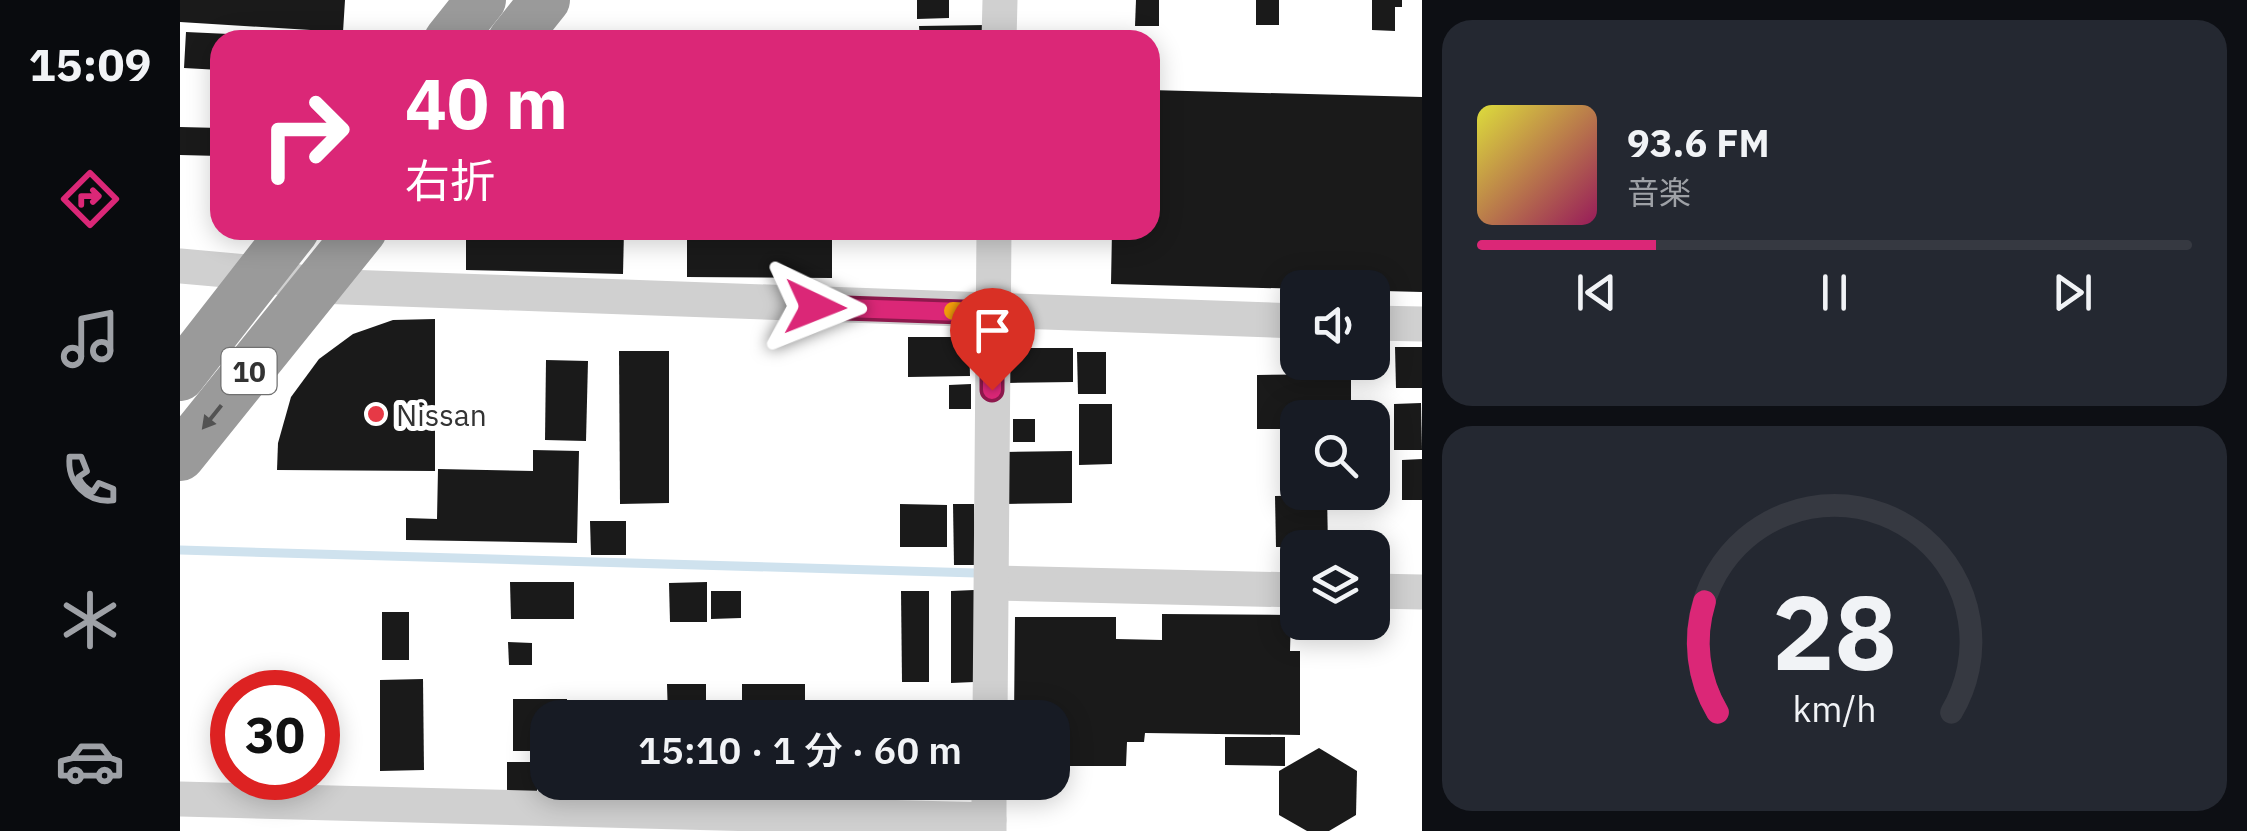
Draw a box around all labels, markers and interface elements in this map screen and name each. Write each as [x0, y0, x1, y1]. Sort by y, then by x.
text: 15:09 [29, 35, 151, 93]
text: 40 m [405, 57, 568, 148]
icon: right [240, 70, 370, 200]
text: 93.6 FM [1627, 118, 1770, 167]
text: 右折 [405, 151, 495, 209]
icon: directions [55, 164, 125, 234]
text: 音楽 [1627, 171, 1691, 213]
position arrow [763, 255, 867, 359]
icon: previous [1569, 265, 1624, 320]
icon: pause [1807, 265, 1862, 320]
icon: next [2045, 265, 2100, 320]
map controls [1280, 270, 1390, 640]
button: sound [1280, 270, 1390, 380]
pin [950, 288, 1035, 391]
icon: arrive [965, 303, 1020, 358]
icon: music [55, 304, 125, 374]
road number: 10 [222, 348, 276, 394]
place label: Nissan [396, 395, 487, 434]
button: search [1280, 400, 1390, 510]
marker: Nissan [365, 403, 387, 425]
one-way arrow [202, 404, 223, 429]
icon: phone [55, 445, 125, 515]
button: layers [1280, 530, 1390, 640]
text: 28 [1772, 563, 1897, 699]
icon: climate [55, 585, 125, 655]
speed limit sign: 30 [210, 670, 340, 800]
text: km/h [1792, 685, 1877, 732]
text: 15:10 · 1 分 · 60 m [638, 725, 962, 774]
icon: car [55, 726, 125, 796]

